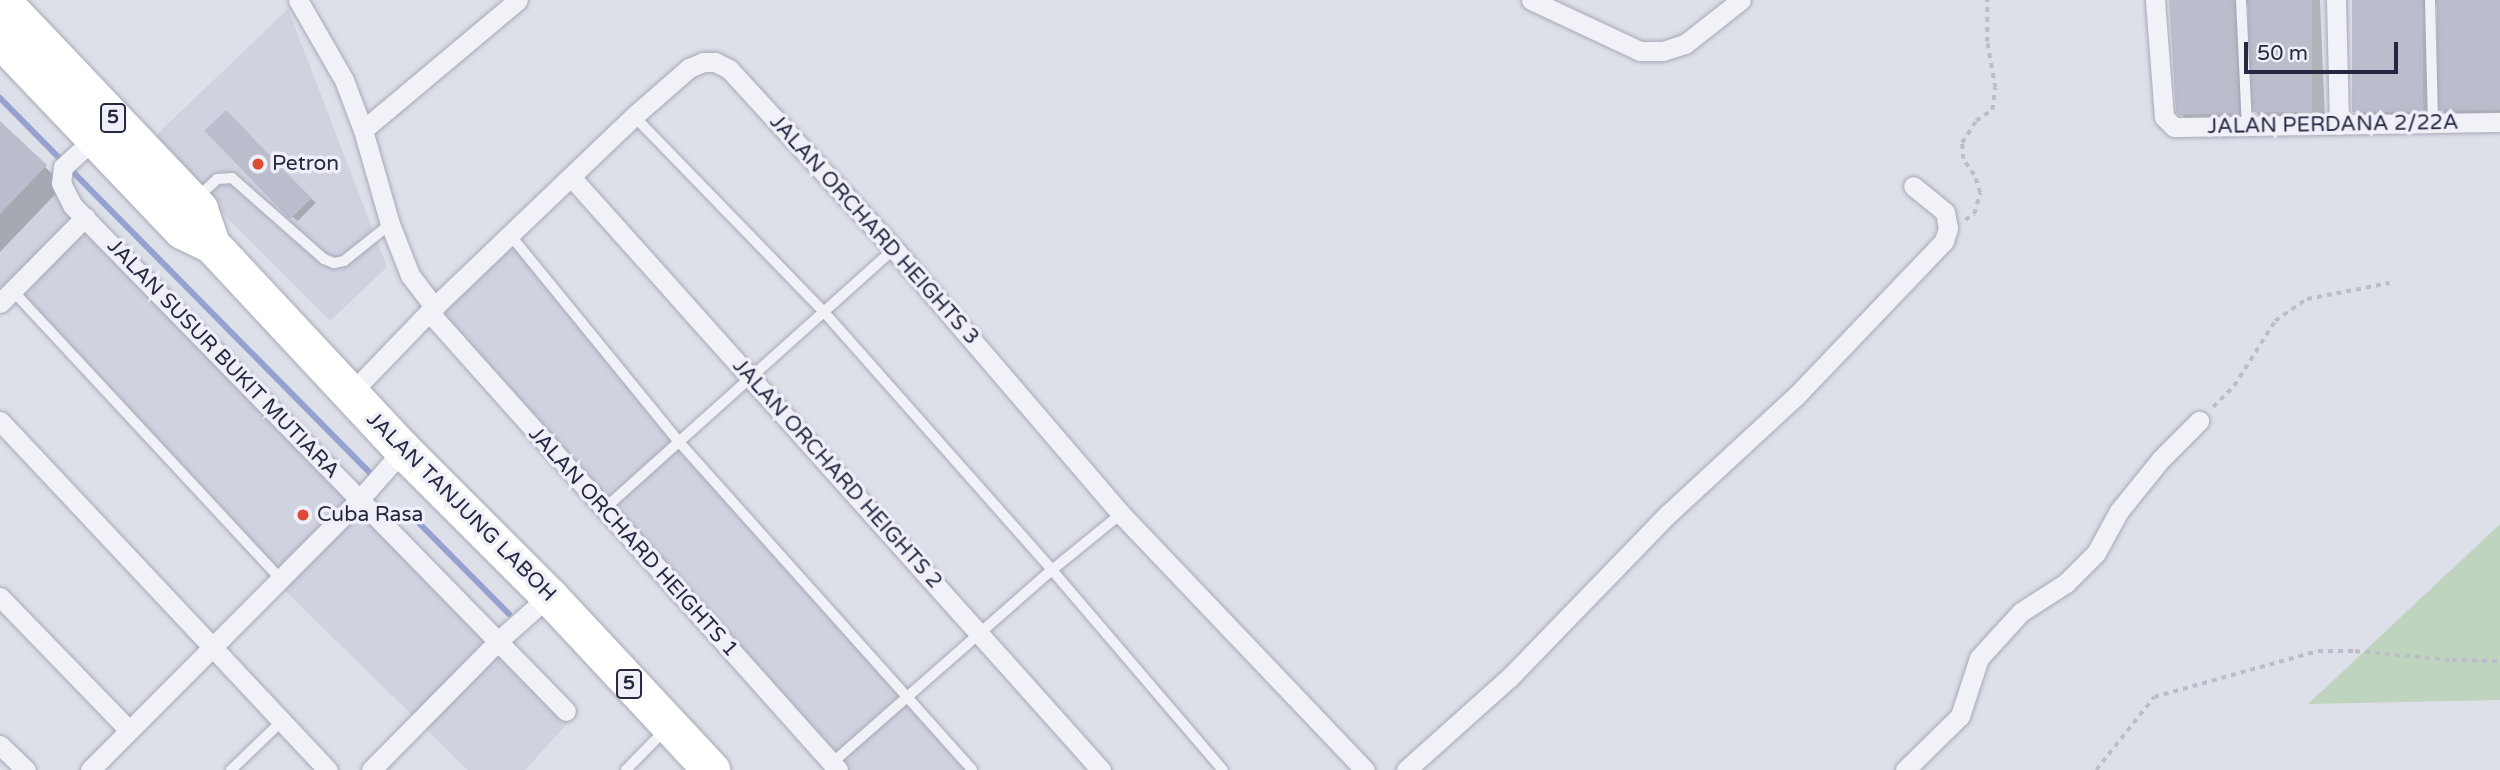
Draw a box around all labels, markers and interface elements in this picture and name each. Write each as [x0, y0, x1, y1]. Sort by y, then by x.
scale bar [2248, 28, 2402, 72]
text: 50 m [2257, 41, 2308, 66]
road number: 5 [99, 102, 127, 134]
street label: JALAN ORCHARD HEIGHTS 3 [764, 110, 984, 350]
street label: JALAN PERDANA 2/22A [2207, 110, 2459, 140]
place label: Petron [272, 151, 339, 177]
marker: Petron [250, 156, 266, 172]
street label: JALAN SUSUR BUKIT MUTIARA [102, 234, 344, 484]
street label: JALAN ORCHARD HEIGHTS 2 [727, 354, 947, 594]
street label: JALAN TANJUNG LABOH [361, 407, 561, 607]
street label: JALAN ORCHARD HEIGHTS 1 [523, 422, 743, 662]
place label: Cuba Rasa [317, 502, 423, 528]
marker: Cuba Rasa [295, 507, 311, 523]
road number: 5 [615, 668, 643, 699]

